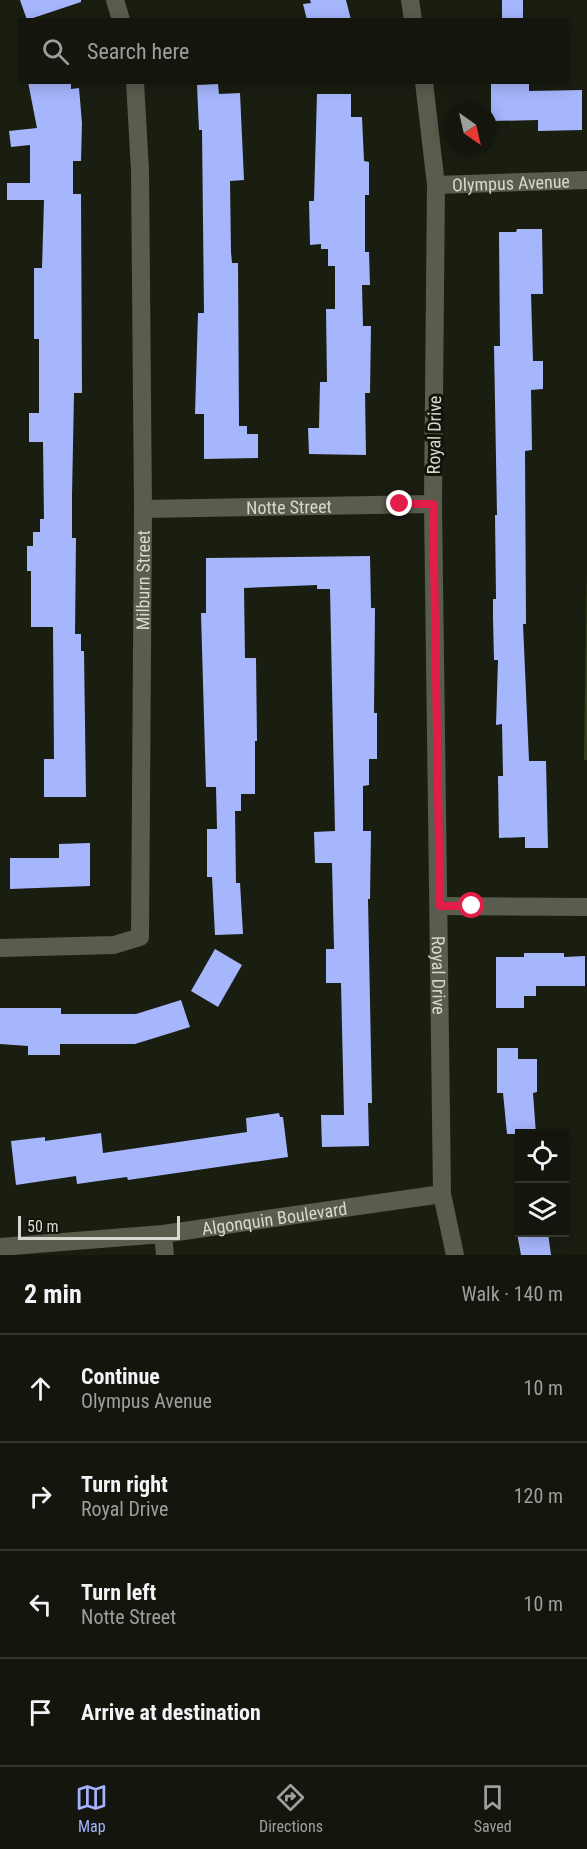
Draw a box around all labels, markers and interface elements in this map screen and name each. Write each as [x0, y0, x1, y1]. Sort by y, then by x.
search box [18, 18, 569, 84]
icon: search [39, 35, 72, 68]
text: Search here [87, 39, 189, 64]
north arrow [443, 102, 497, 156]
street label: Olympus Avenue [452, 170, 570, 195]
street label: Royal Drive [423, 396, 445, 474]
route end [386, 490, 412, 516]
street label: Notte Street [246, 495, 332, 518]
street label: Milburn Street [132, 530, 153, 630]
route start [458, 892, 484, 918]
street label: Royal Drive [428, 936, 450, 1015]
map controls [515, 1129, 569, 1237]
button: locate [515, 1129, 569, 1183]
button: layers [515, 1183, 569, 1237]
street label: Algonquin Boulevard [200, 1197, 348, 1239]
scale bar [18, 1213, 180, 1240]
text: 50 m [27, 1217, 59, 1236]
text: 2 min [24, 1279, 82, 1309]
text: Walk · 140 m [462, 1282, 563, 1306]
text: Continue [81, 1364, 160, 1389]
icon: ahead [24, 1372, 57, 1405]
text: 10 m [524, 1376, 563, 1400]
text: Olympus Avenue [81, 1389, 212, 1413]
text: Turn right [81, 1472, 168, 1497]
icon: right [24, 1480, 57, 1513]
text: 120 m [514, 1484, 563, 1508]
text: Royal Drive [81, 1497, 168, 1521]
text: Turn left [81, 1580, 156, 1605]
icon: left [24, 1588, 57, 1621]
text: 10 m [524, 1592, 563, 1616]
text: Notte Street [81, 1605, 176, 1629]
icon: arrive [24, 1696, 57, 1729]
text: Arrive at destination [81, 1700, 261, 1725]
tab: Map [75, 1781, 108, 1836]
tab: Directions [259, 1781, 323, 1836]
tab: Saved [474, 1781, 512, 1836]

